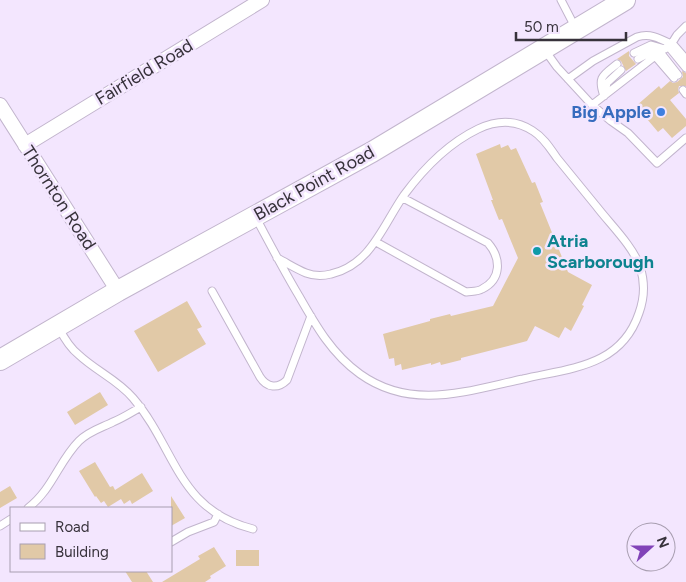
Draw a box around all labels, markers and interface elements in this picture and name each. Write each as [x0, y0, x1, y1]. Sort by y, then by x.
scale bar [516, 10, 626, 42]
text: 50 m [524, 18, 559, 36]
street label: Fairfield Road [91, 34, 197, 110]
place label: Big Apple [571, 101, 651, 123]
marker: Big Apple [655, 106, 667, 118]
street label: Black Point Road [250, 141, 378, 225]
street label: Thornton Road [17, 142, 101, 254]
place label: Atria Scarborough [547, 230, 654, 273]
marker: Atria Scarborough [531, 245, 543, 257]
legend [10, 507, 172, 572]
text: Road [55, 518, 90, 536]
north arrow [626, 522, 676, 572]
text: N [653, 534, 673, 551]
text: Building [55, 543, 109, 561]

